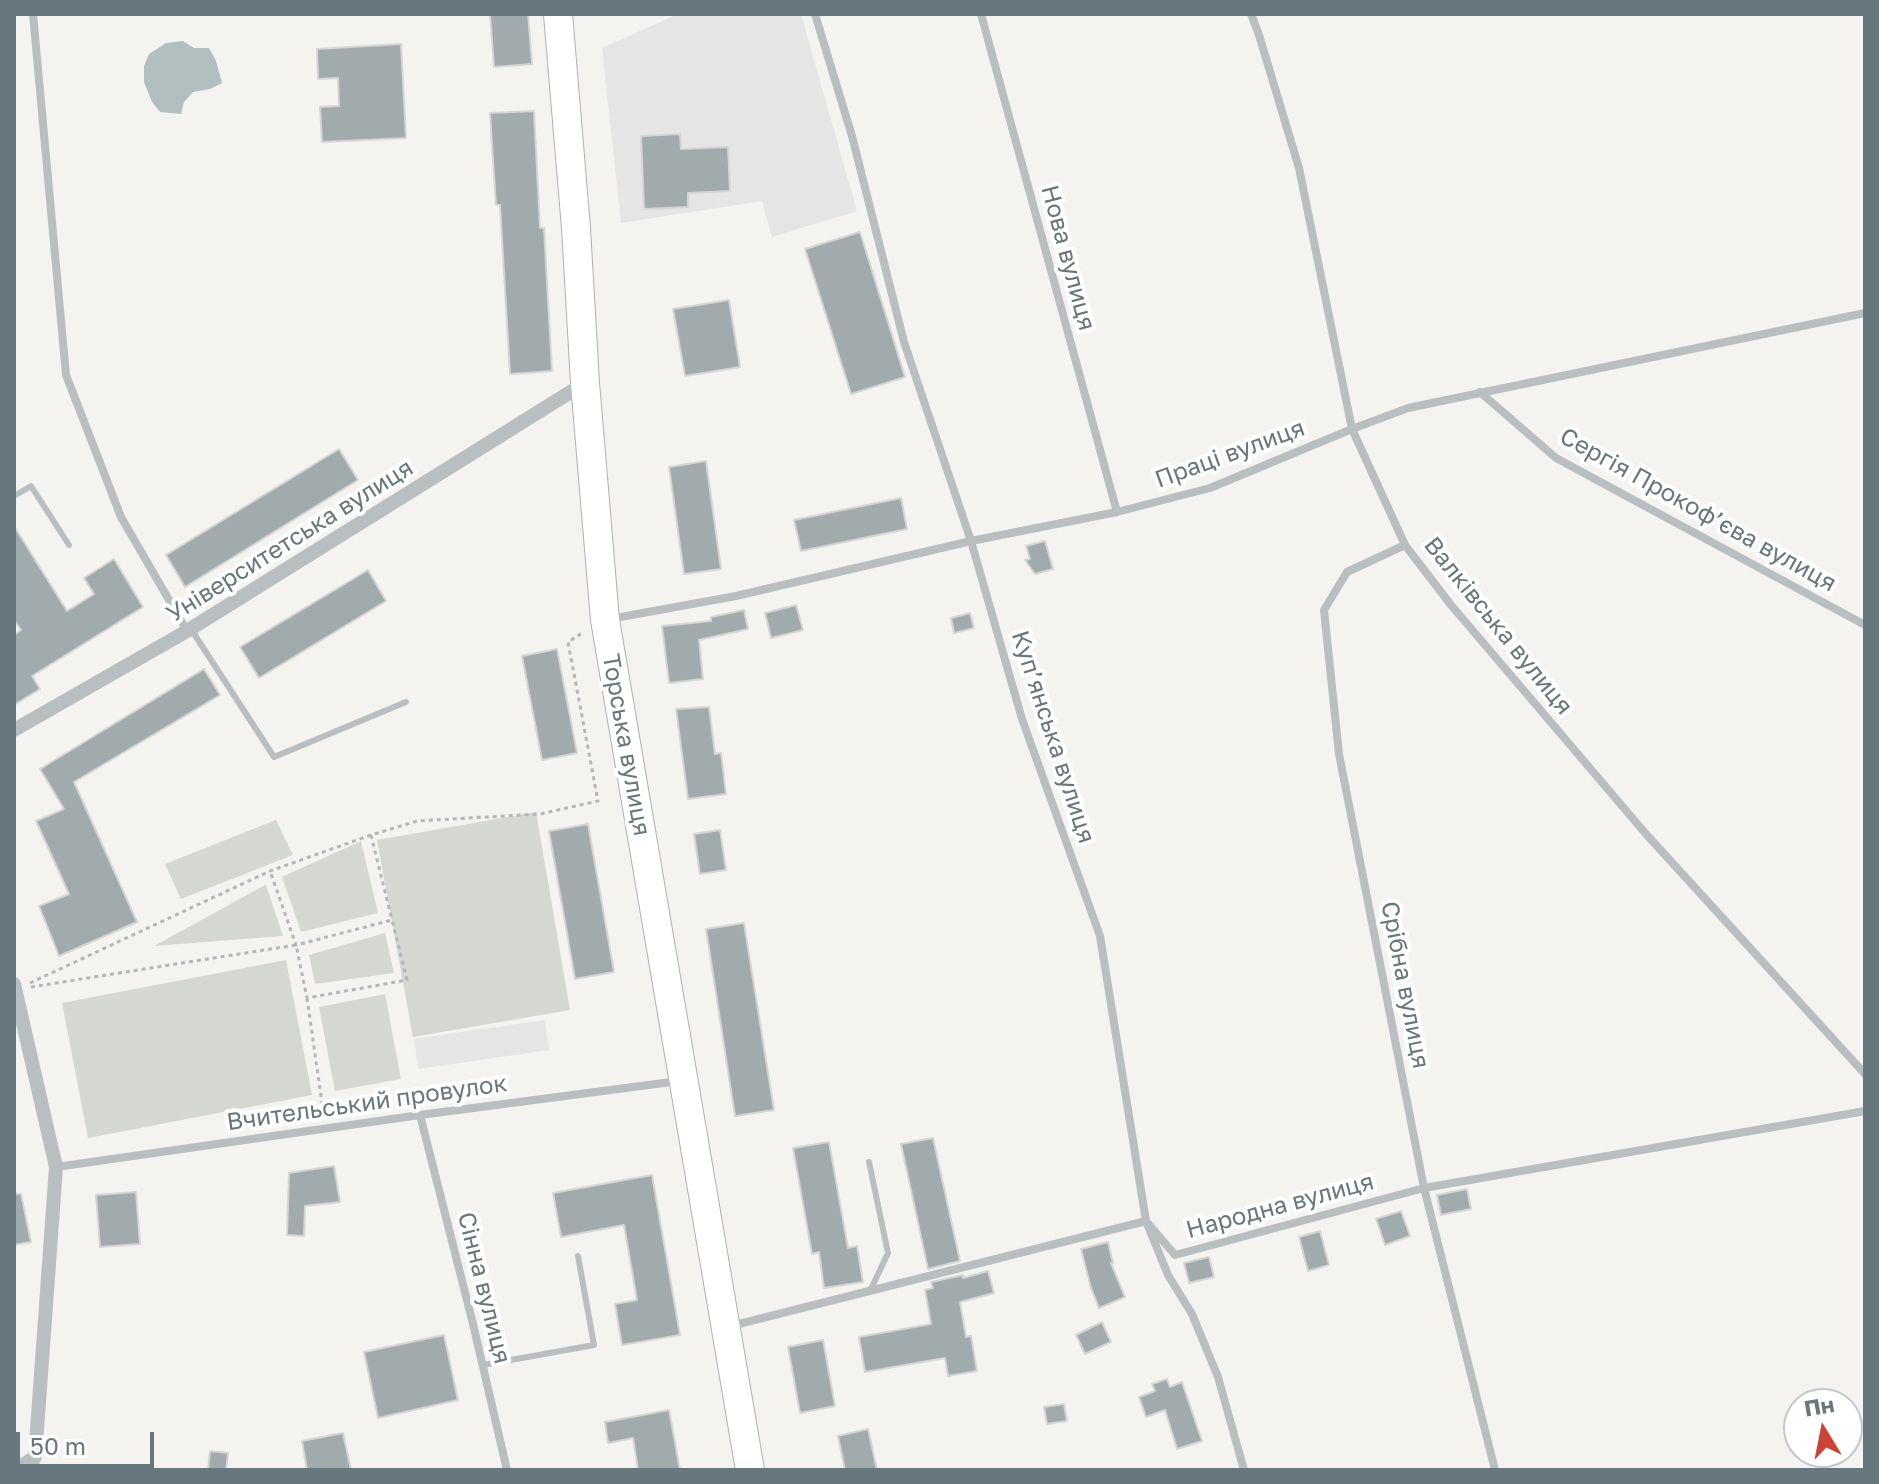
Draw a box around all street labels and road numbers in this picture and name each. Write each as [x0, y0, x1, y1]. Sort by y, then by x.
street label: Нова вулиця [1035, 182, 1101, 334]
street label: Праці вулиця [1151, 414, 1309, 494]
street label: Сергія Прокоф’єва вулиця [1555, 422, 1841, 598]
street label: Університетська вулиця [161, 453, 419, 629]
street label: Валківська вулиця [1418, 532, 1578, 720]
street label: Куп’янська вулиця [1005, 627, 1101, 847]
street label: Торська вулиця [596, 652, 656, 838]
street label: Срібна вулиця [1375, 899, 1435, 1071]
street label: Вчительський провулок [225, 1069, 509, 1137]
street label: Народна вулиця [1183, 1167, 1377, 1245]
street label: Сінна вулиця [451, 1209, 517, 1367]

